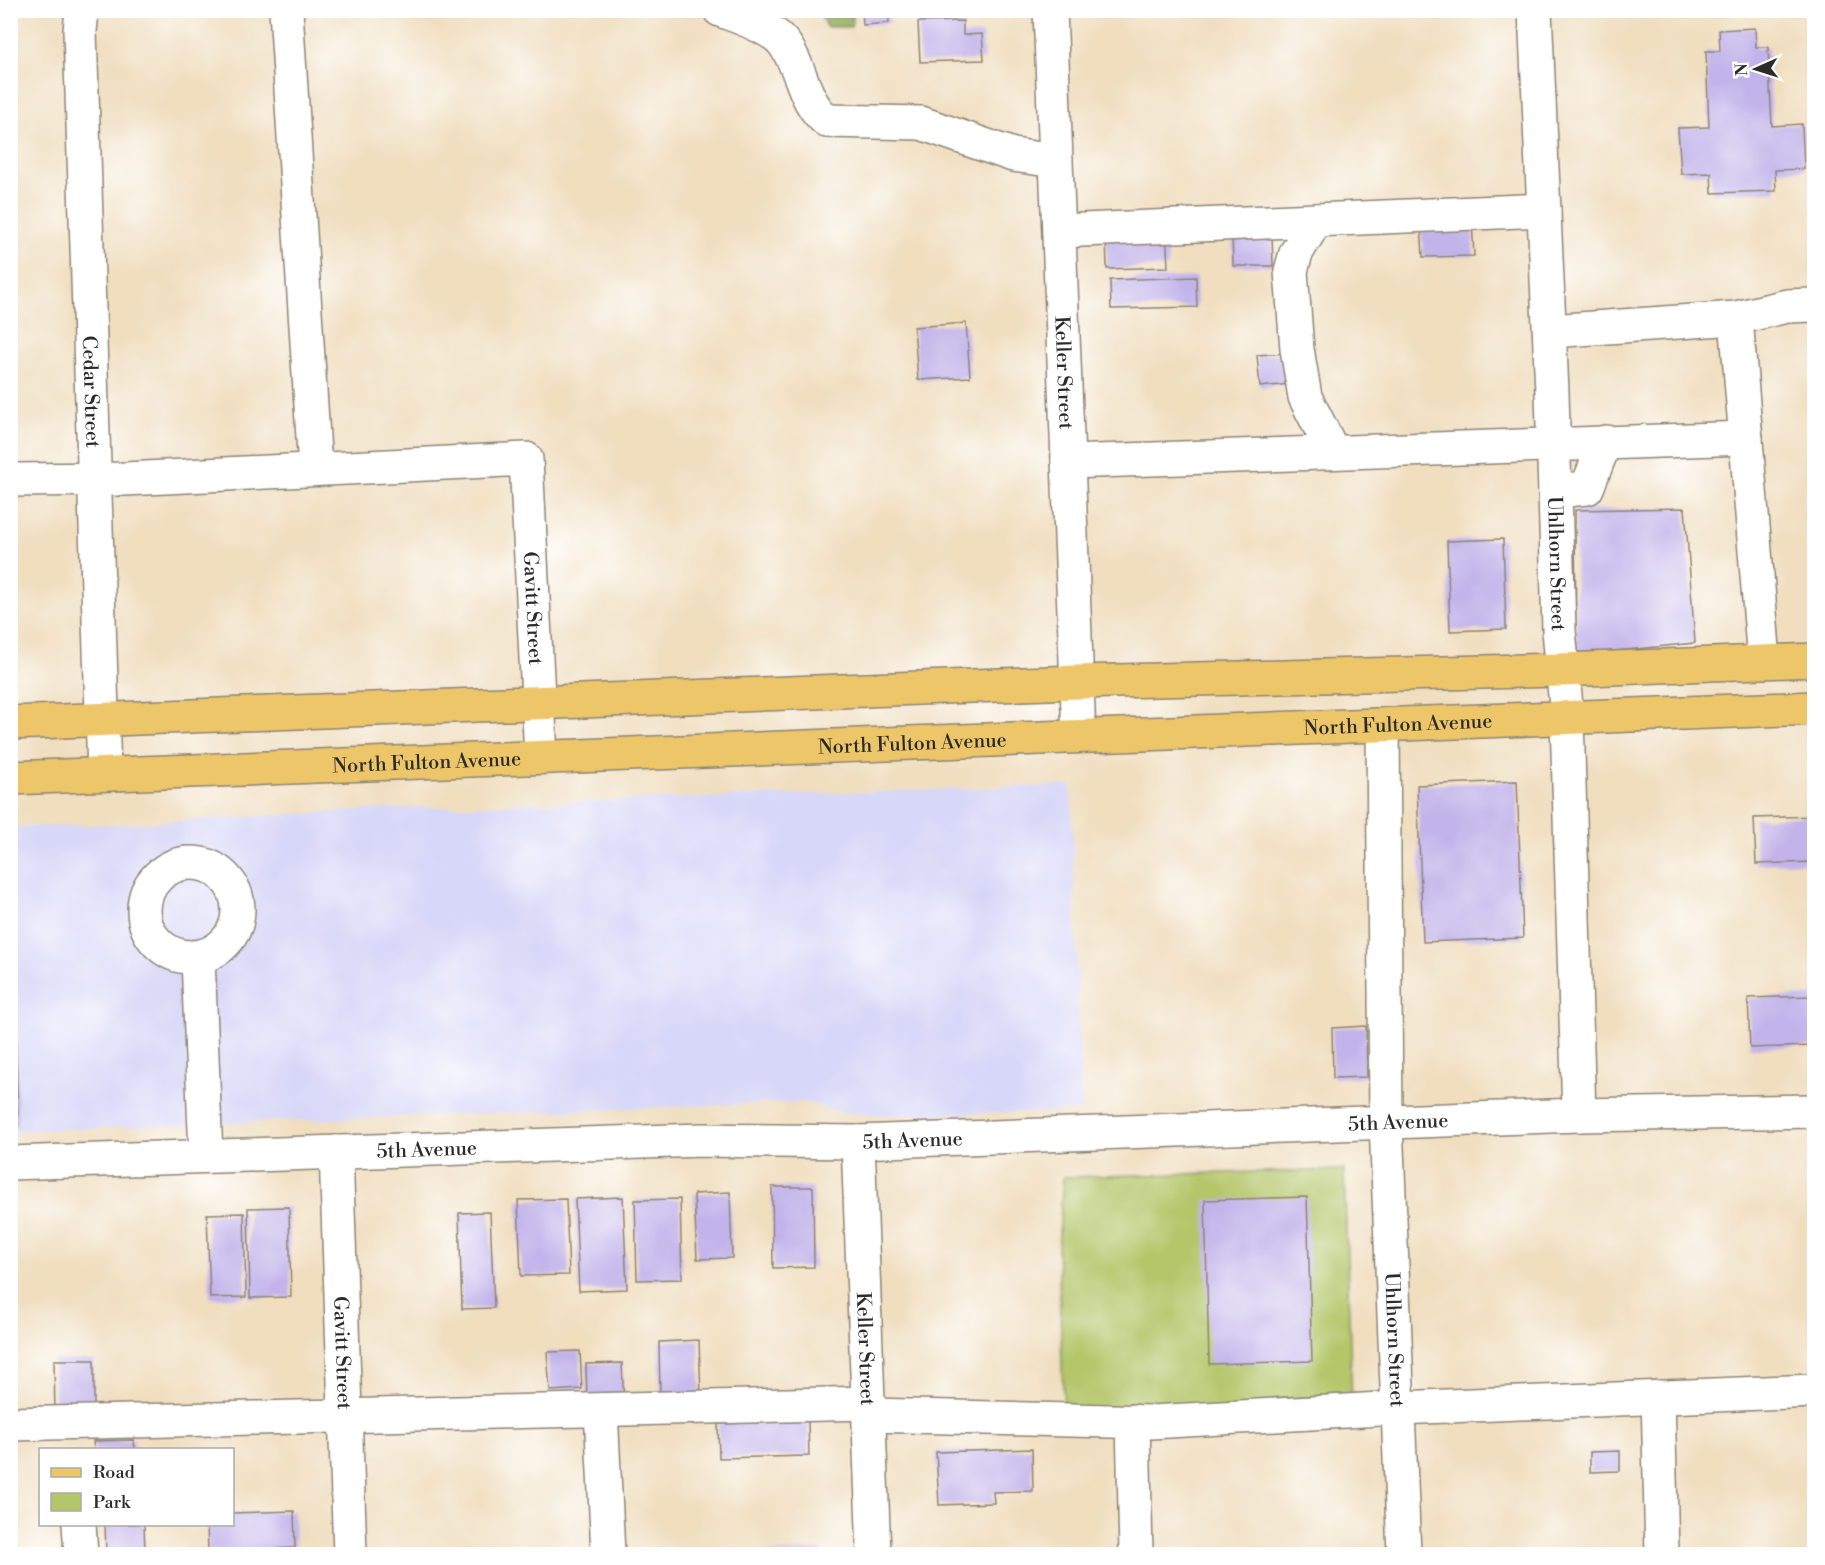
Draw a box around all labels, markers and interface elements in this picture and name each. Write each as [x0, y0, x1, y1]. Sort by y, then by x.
north arrow [1726, 39, 1786, 99]
text: N [1732, 63, 1752, 77]
street label: Keller Street [1048, 315, 1078, 430]
street label: Cedar Street [76, 335, 104, 448]
street label: Uhlhorn Street [1541, 496, 1570, 632]
street label: Gavitt Street [517, 551, 547, 666]
street label: North Fulton Avenue [1303, 709, 1493, 742]
street label: North Fulton Avenue [818, 728, 1007, 761]
street label: North Fulton Avenue [332, 747, 522, 779]
street label: 5th Avenue [1348, 1109, 1449, 1138]
street label: 5th Avenue [862, 1127, 963, 1156]
street label: 5th Avenue [376, 1136, 477, 1165]
street label: Uhlhorn Street [1378, 1272, 1409, 1408]
street label: Keller Street [850, 1292, 879, 1406]
street label: Gavitt Street [327, 1296, 356, 1410]
legend [39, 1448, 234, 1526]
text: Road [93, 1461, 136, 1484]
text: Park [93, 1491, 132, 1514]

